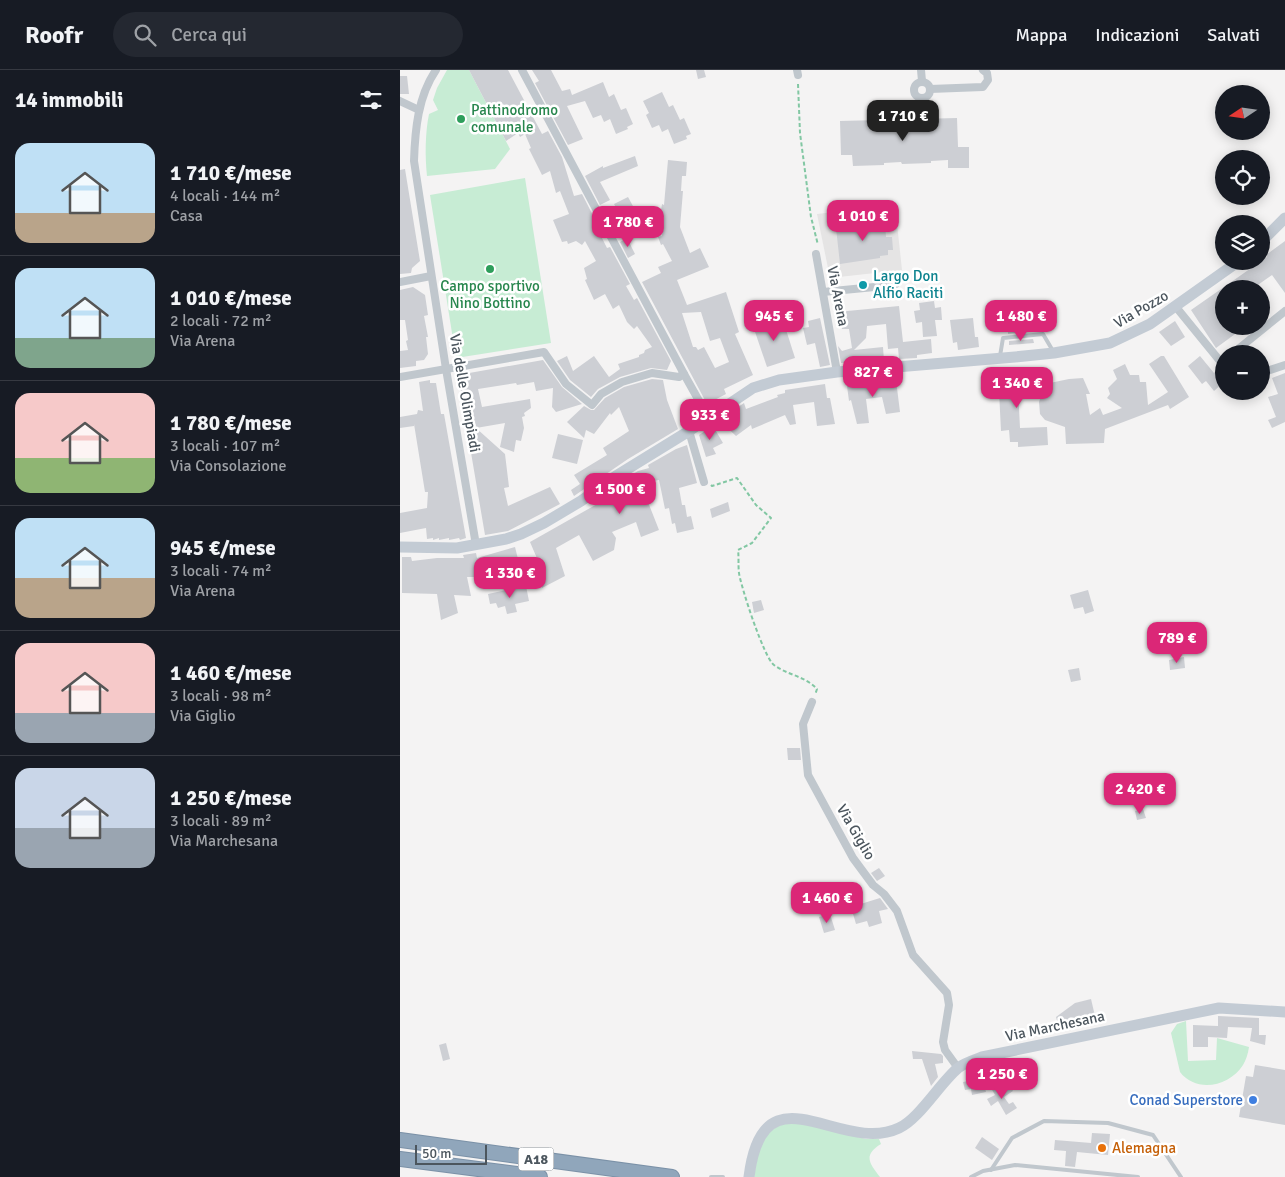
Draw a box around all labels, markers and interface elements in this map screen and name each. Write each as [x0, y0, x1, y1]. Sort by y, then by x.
search box [113, 12, 463, 57]
text: Roofr [25, 20, 83, 50]
icon: search [131, 21, 159, 49]
text: Cerca qui [171, 23, 247, 47]
text: Mappa [1015, 24, 1067, 46]
text: Indicazioni [1095, 24, 1179, 46]
text: Salvati [1207, 24, 1260, 46]
north arrow [1215, 85, 1270, 140]
map controls [1215, 85, 1270, 400]
icon: filters [357, 86, 385, 114]
text: 14 immobili [15, 87, 124, 113]
pin: 1 710 € [857, 100, 949, 142]
place label: Pattinodromo comunale [471, 101, 558, 136]
text: 1 710 € [878, 106, 928, 126]
marker: Pattinodromo comunale [455, 113, 467, 125]
button: locate [1215, 150, 1270, 205]
text: 1 710 €/mese [170, 160, 292, 186]
icon: home [55, 163, 115, 223]
text: 4 locali · 144 m² [170, 186, 280, 206]
pin: 1 010 € [817, 200, 909, 242]
text: Casa [170, 206, 203, 226]
pin: 1 780 € [582, 206, 674, 248]
text: 1 010 € [838, 206, 888, 226]
text: 1 780 € [603, 212, 653, 232]
button: layers [1215, 215, 1270, 270]
marker: Campo sportivo Nino Bottino [484, 263, 496, 275]
street label: Via Arena [823, 264, 853, 328]
place label: Largo Don Alfio Raciti [873, 267, 943, 302]
place label: Campo sportivo Nino Bottino [440, 277, 540, 312]
marker: Largo Don Alfio Raciti [857, 279, 869, 291]
button: + [1215, 280, 1270, 335]
text: 1 010 €/mese [170, 285, 292, 311]
street label: Via Pozzo [1110, 286, 1172, 332]
icon: home [55, 288, 115, 348]
pin: 945 € [739, 300, 809, 342]
pin: 1 480 € [975, 300, 1067, 342]
text: 945 € [755, 306, 793, 326]
text: 1 480 € [996, 306, 1046, 326]
text: 2 locali · 72 m² [170, 311, 272, 331]
text: Via Arena [170, 331, 235, 351]
street label: Via delle Olimpiadi [446, 332, 484, 454]
button: − [1215, 345, 1270, 400]
pin: 827 € [838, 356, 908, 398]
text: 827 € [854, 362, 892, 382]
pin: 1 340 € [971, 366, 1063, 409]
text: 1 340 € [992, 373, 1042, 393]
pin: 933 € [675, 398, 745, 441]
text: 933 € [691, 405, 729, 425]
text: 1 780 €/mese [170, 410, 292, 436]
icon: home [55, 413, 115, 473]
text: 3 locali · 107 m² [170, 436, 280, 456]
text: Via Consolazione [170, 456, 286, 476]
pin: 1 500 € [574, 472, 666, 515]
text: 1 500 € [595, 479, 645, 499]
text: 945 €/mese [170, 535, 276, 561]
icon: home [55, 538, 115, 598]
pin: 1 330 € [464, 556, 556, 599]
text: 3 locali · 74 m² [170, 561, 272, 581]
text: 1 330 € [485, 563, 535, 583]
text: Via Arena [170, 581, 235, 601]
pin: 789 € [1142, 622, 1212, 664]
text: 789 € [1158, 628, 1196, 648]
text: 1 460 €/mese [170, 660, 292, 686]
icon: home [55, 663, 115, 723]
text: 3 locali · 98 m² [170, 686, 272, 706]
text: Via Giglio [170, 706, 236, 726]
pin: 2 420 € [1094, 772, 1186, 815]
text: 2 420 € [1115, 779, 1165, 799]
text: 1 250 €/mese [170, 785, 292, 811]
icon: home [55, 788, 115, 848]
street label: Via Giglio [833, 801, 879, 863]
text: 3 locali · 89 m² [170, 811, 272, 831]
text: Via Marchesana [170, 831, 278, 851]
pin: 1 460 € [781, 882, 873, 924]
text: 1 460 € [802, 888, 852, 908]
street label: Via Marchesana [1004, 1007, 1106, 1045]
pin: 1 250 € [956, 1058, 1048, 1100]
text: 1 250 € [977, 1064, 1027, 1084]
place label: Conad Superstore [1130, 1091, 1243, 1109]
marker: Conad Superstore [1247, 1094, 1259, 1106]
place label: Alemagna [1112, 1139, 1176, 1157]
scale bar [415, 1142, 488, 1165]
marker: Alemagna [1096, 1142, 1108, 1154]
text: 50 m [422, 1145, 451, 1162]
road number: A18 [518, 1148, 554, 1170]

